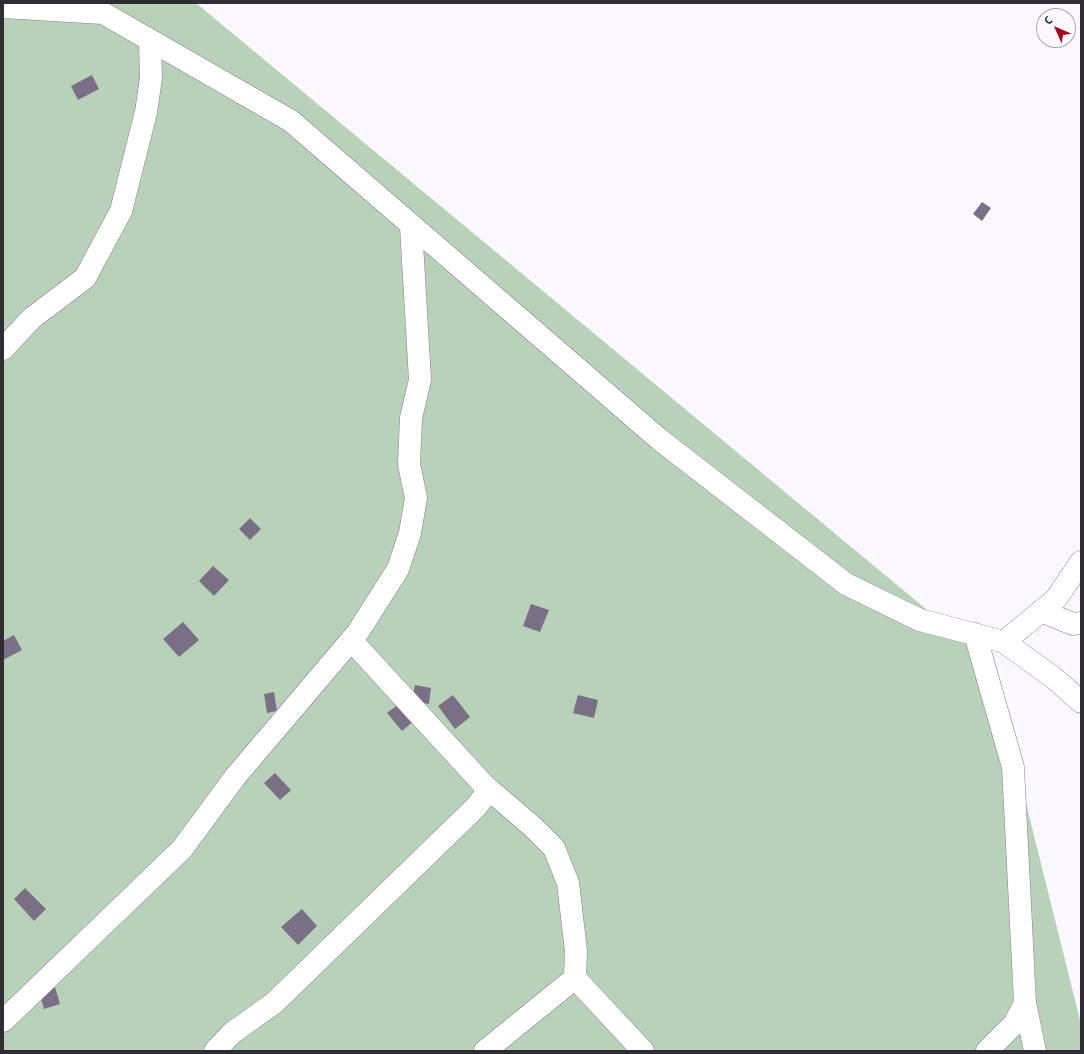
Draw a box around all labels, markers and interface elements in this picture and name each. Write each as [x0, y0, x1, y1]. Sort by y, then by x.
north arrow [1036, 8, 1076, 48]
text: С [1041, 13, 1055, 27]

